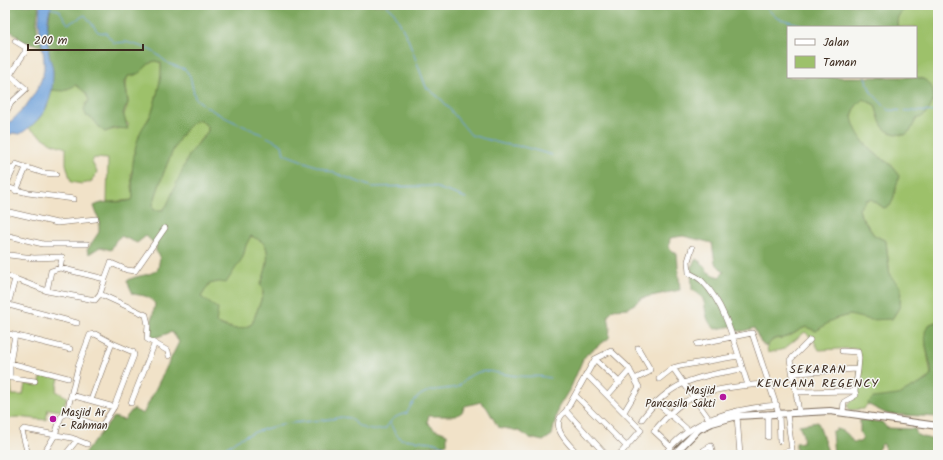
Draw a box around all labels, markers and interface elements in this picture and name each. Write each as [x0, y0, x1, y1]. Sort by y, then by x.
scale bar [28, 26, 143, 52]
legend [787, 26, 917, 78]
text: 200 m [34, 31, 68, 50]
text: Jalan [823, 33, 849, 52]
text: Taman [823, 53, 857, 72]
district label: SEKARAN KENCANA REGENCY [757, 360, 879, 393]
place label: Masjid Pancasila Sakti [645, 382, 715, 413]
marker: Masjid Pancasila Sakti [718, 392, 728, 402]
place label: Masjid Ar - Rahman [61, 404, 108, 435]
marker: Masjid Ar - Rahman [48, 414, 58, 424]

